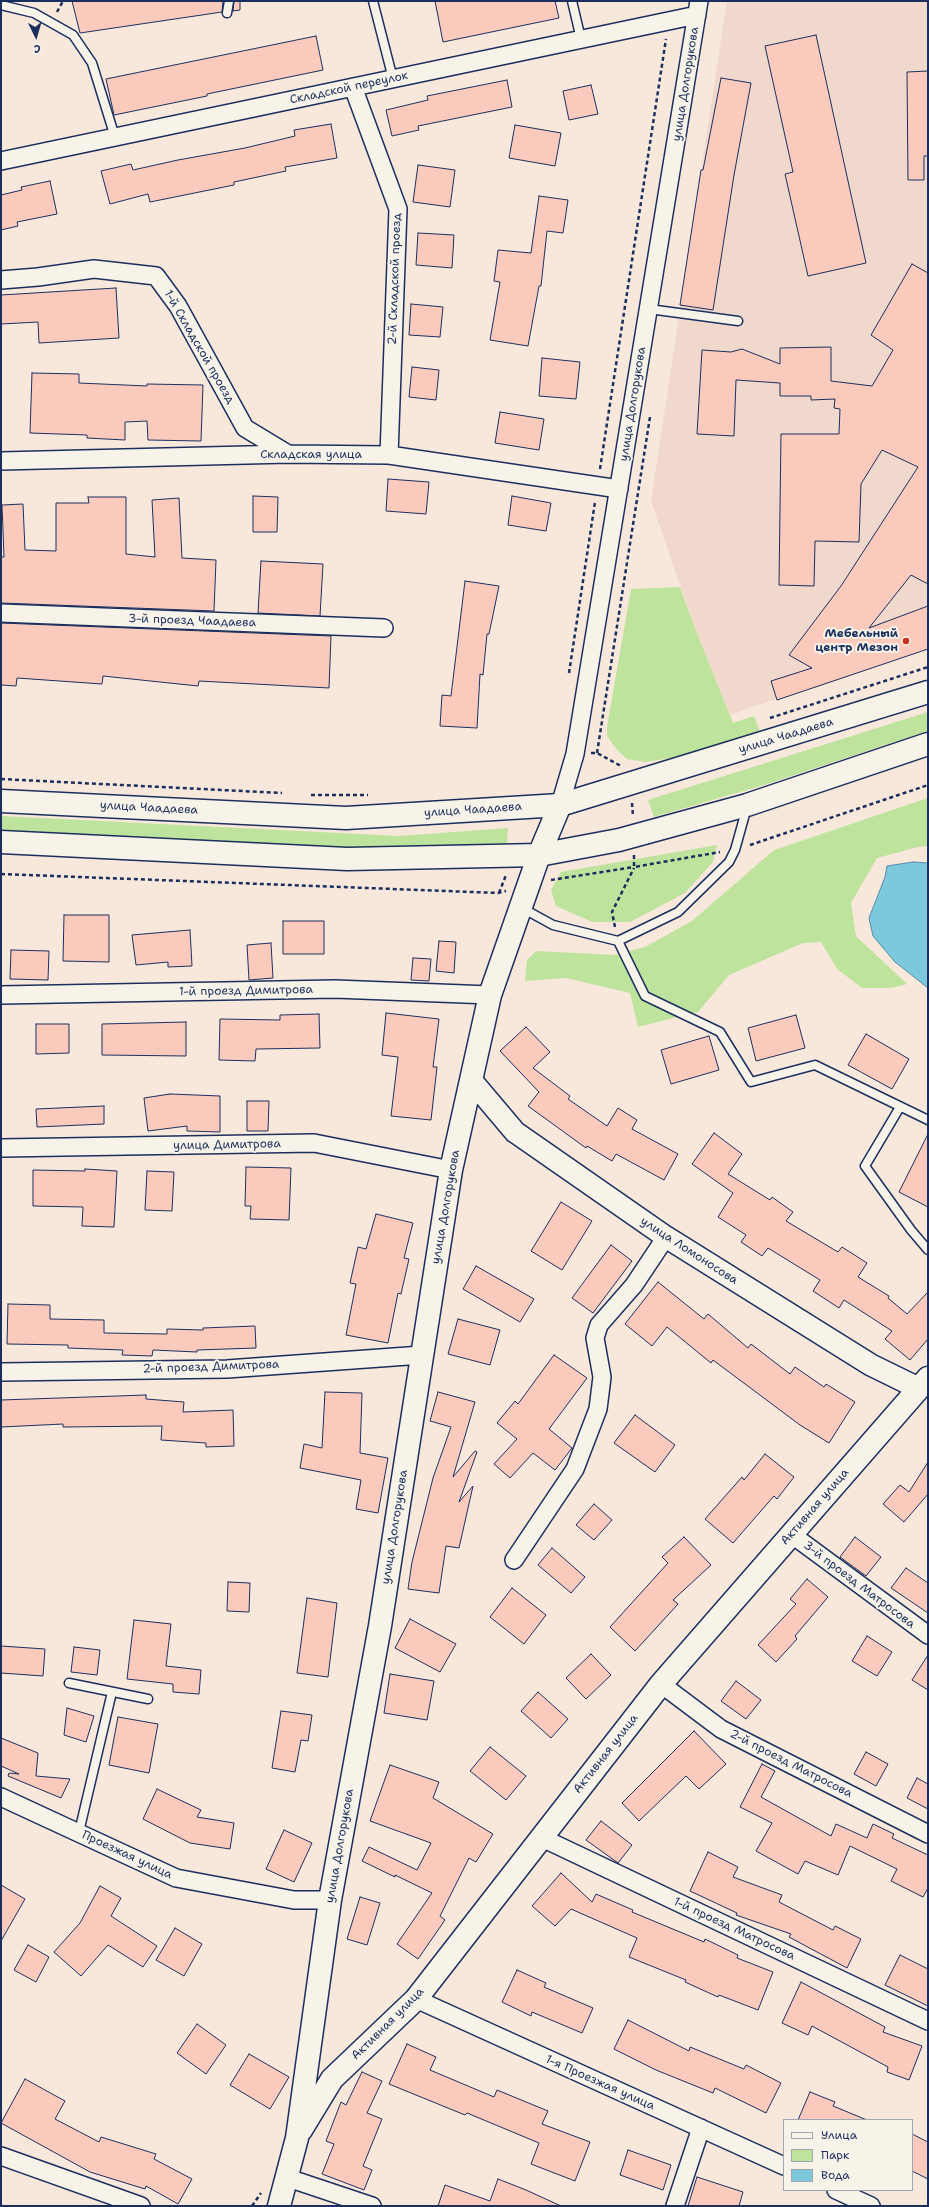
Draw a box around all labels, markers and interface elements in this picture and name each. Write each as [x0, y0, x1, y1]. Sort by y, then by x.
north arrow [16, 16, 56, 56]
street label: улица Долгорукова [670, 26, 702, 142]
text: С [33, 41, 41, 56]
street label: Складской переулок [289, 68, 409, 108]
street label: 2-й Складской проезд [386, 213, 404, 345]
street label: 1-й Складской проезд [161, 288, 237, 406]
street label: улица Долгорукова [617, 346, 649, 462]
street label: Складская улица [260, 448, 362, 462]
street label: 3-й проезд Чаадаева [128, 612, 256, 630]
place label: Мебельный центр Мезон [815, 627, 898, 655]
marker: Мебельный центр Мезон [901, 636, 911, 646]
street label: улица Чаадаева [737, 715, 835, 757]
street label: улица Чаадаева [100, 798, 198, 818]
street label: улица Чаадаева [424, 799, 522, 821]
street label: 1-й проезд Димитрова [179, 983, 313, 999]
street label: улица Димитрова [173, 1137, 281, 1153]
street label: улица Долгорукова [429, 1149, 463, 1265]
street label: улица Ломоносова [638, 1214, 740, 1288]
street label: 2-й проезд Димитрова [142, 1357, 280, 1377]
street label: Активная улица [778, 1466, 852, 1548]
street label: улица Долгорукова [379, 1469, 411, 1585]
street label: 3-й проезд Матросова [800, 1538, 918, 1632]
street label: Активная улица [571, 1712, 641, 1796]
street label: 2-й проезд Матросова [727, 1727, 855, 1801]
street label: улица Долгорукова [323, 1788, 357, 1904]
street label: Проезжая улица [80, 1828, 174, 1882]
street label: 1-й проезд Матросова [671, 1895, 797, 1963]
street label: Активная улица [349, 1985, 427, 2063]
street label: 1-я Проезжая улица [543, 2052, 657, 2114]
legend [783, 2119, 913, 2191]
text: Улица [821, 2127, 857, 2143]
text: Парк [821, 2147, 849, 2163]
text: Вода [821, 2167, 850, 2183]

